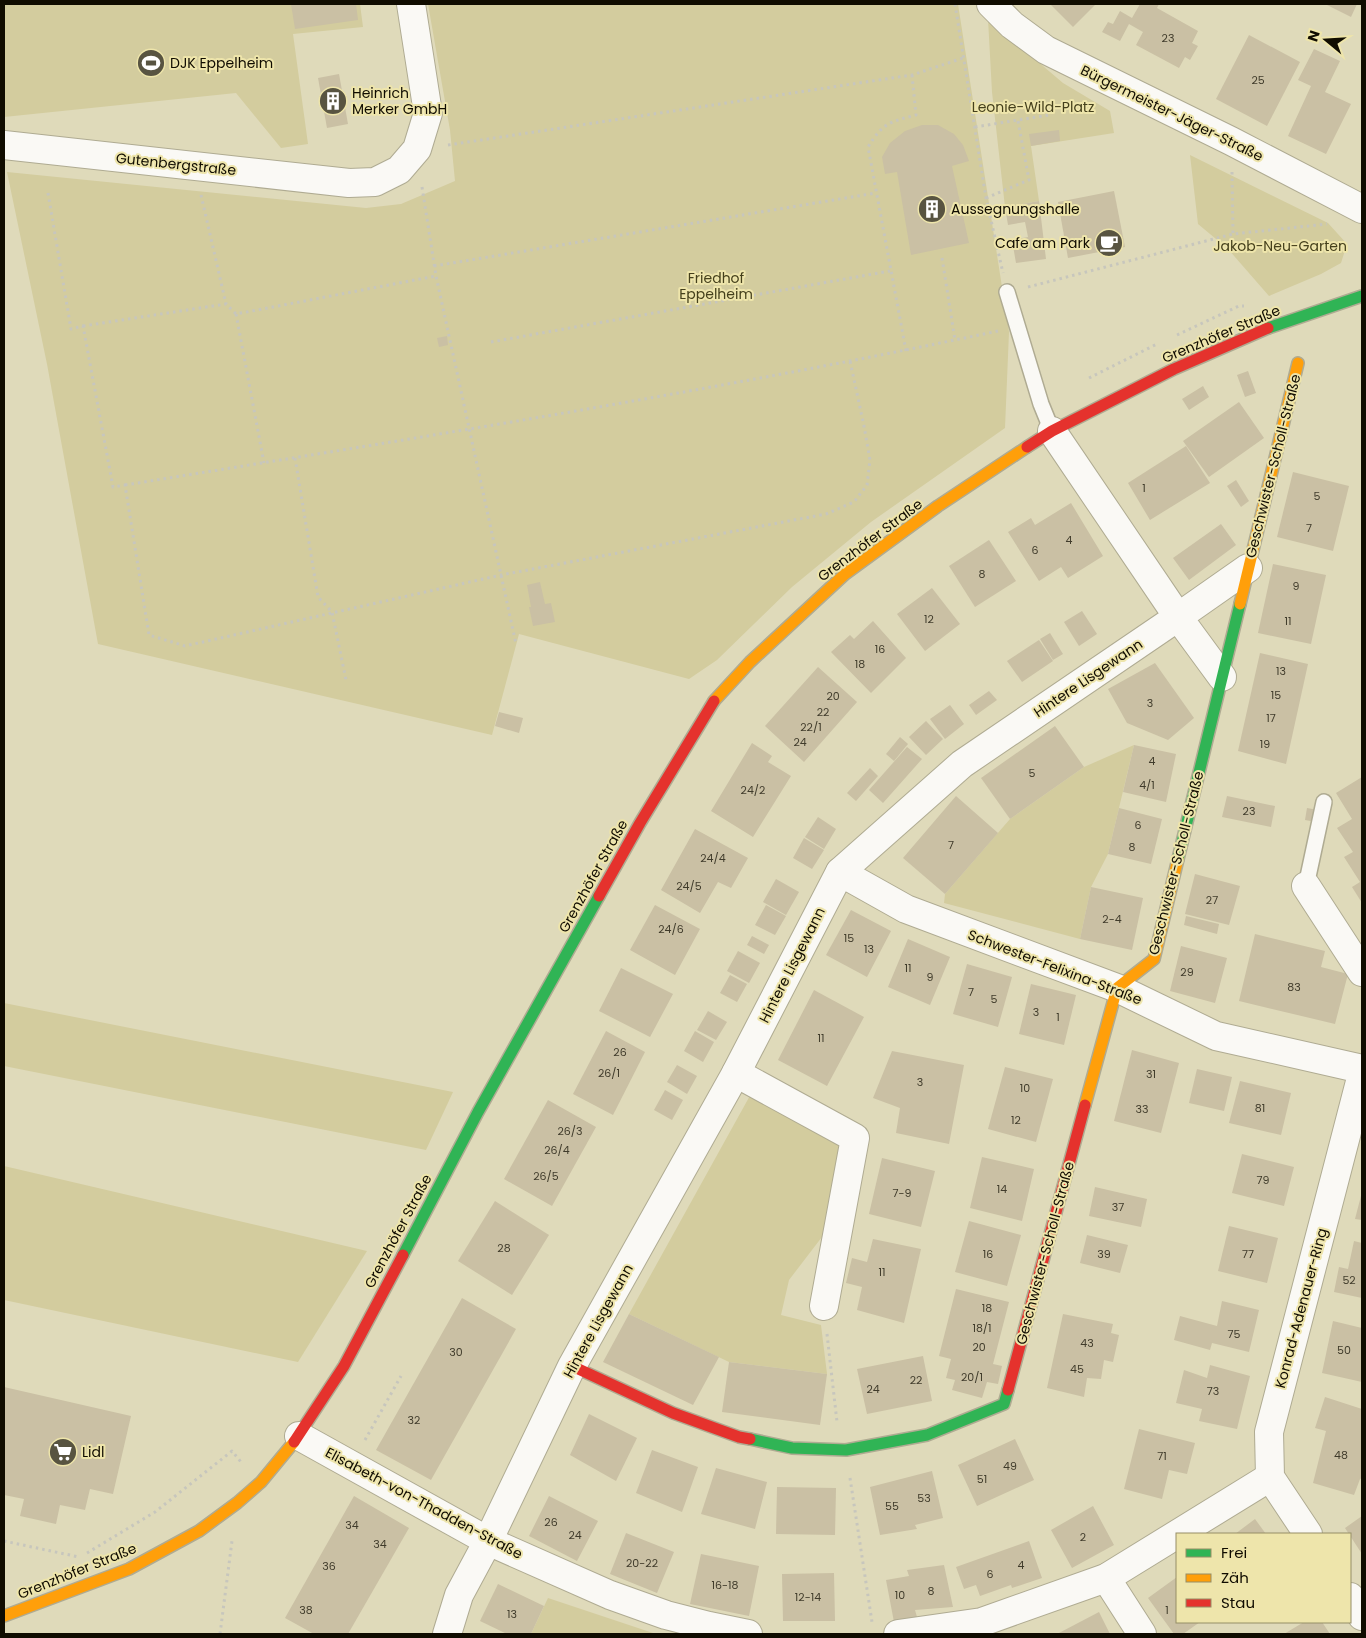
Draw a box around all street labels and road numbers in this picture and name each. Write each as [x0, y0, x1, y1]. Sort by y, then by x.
street label: Bürgermeister-Jäger-Straße [1077, 60, 1267, 166]
street label: Gutenbergstraße [115, 148, 237, 180]
street label: Grenzhöfer Straße [1159, 300, 1283, 368]
street label: Geschwister-Scholl-Straße [1240, 372, 1306, 560]
street label: Grenzhöfer Straße [813, 494, 927, 586]
street label: Hintere Lisgewann [1030, 634, 1146, 722]
street label: Geschwister-Scholl-Straße [1143, 769, 1209, 957]
street label: Grenzhöfer Straße [554, 816, 633, 936]
street label: Hintere Lisgewann [754, 904, 830, 1026]
street label: Schwester-Felixina-Straße [965, 925, 1145, 1010]
street label: Geschwister-Scholl-Straße [1011, 1159, 1079, 1347]
street label: Grenzhöfer Straße [359, 1170, 437, 1292]
street label: Konrad-Adenauer-Ring [1270, 1226, 1332, 1390]
street label: Hintere Lisgewann [558, 1260, 638, 1382]
street label: Elisabeth-von-Thadden-Straße [322, 1442, 526, 1564]
street label: Grenzhöfer Straße [15, 1538, 140, 1604]

